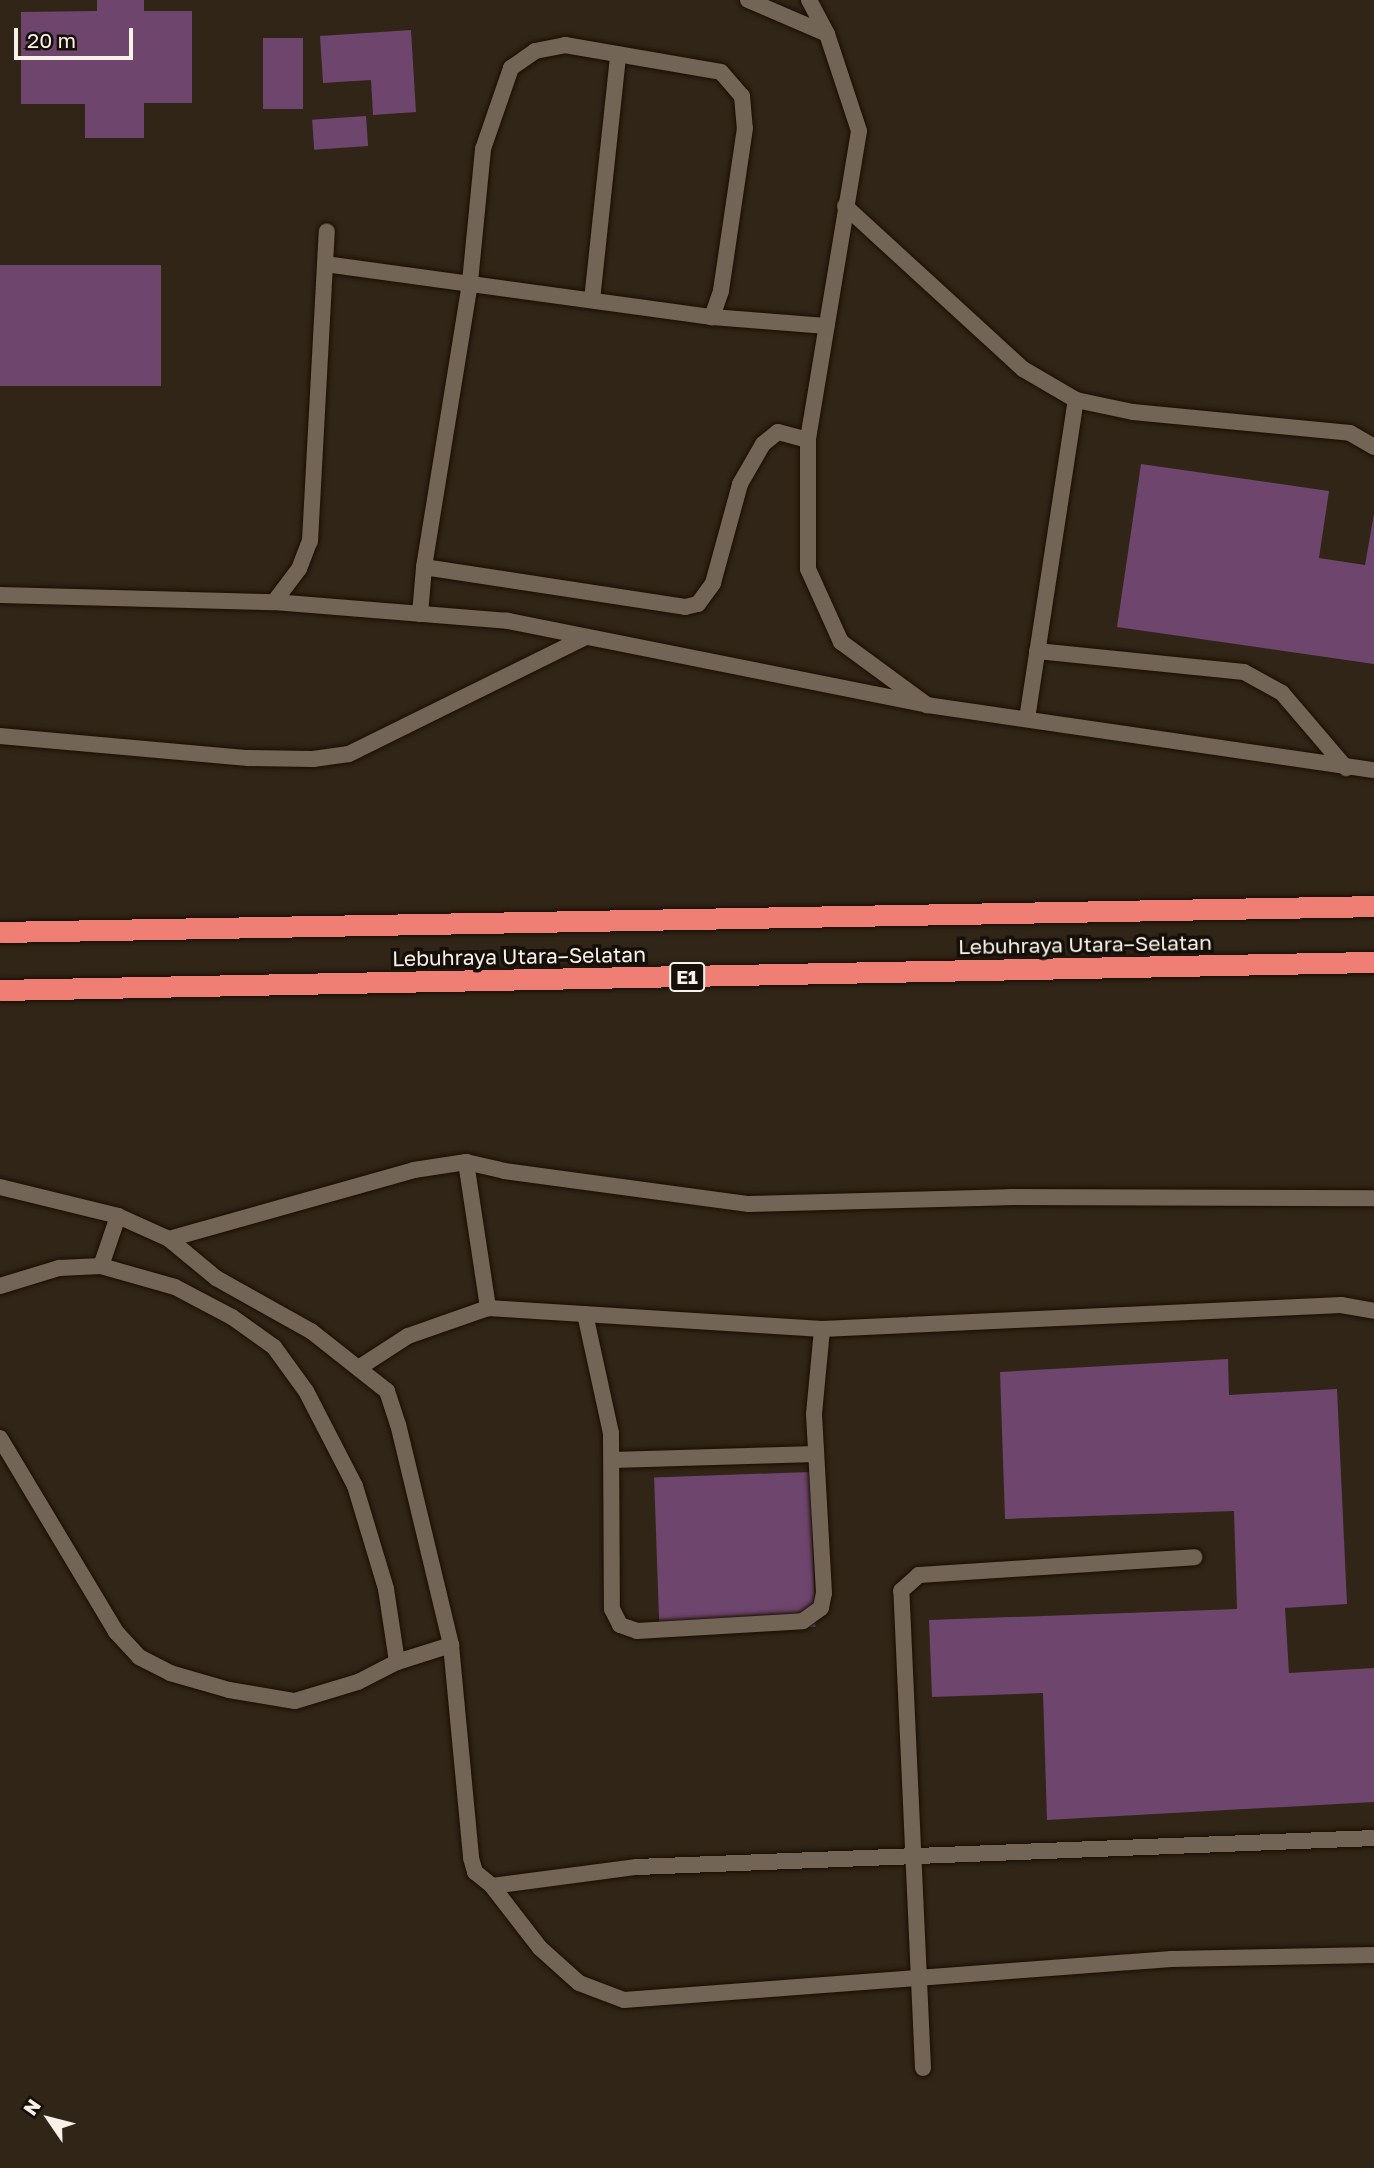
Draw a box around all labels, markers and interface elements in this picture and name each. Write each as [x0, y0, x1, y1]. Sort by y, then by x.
scale bar [18, 14, 136, 58]
text: 20 m [27, 27, 76, 53]
street label: Lebuhraya Utara–Selatan [958, 929, 1212, 959]
street label: Lebuhraya Utara–Selatan [392, 941, 646, 971]
road number: E1 [668, 962, 706, 993]
north arrow [14, 2084, 84, 2154]
text: N [18, 2094, 45, 2119]

